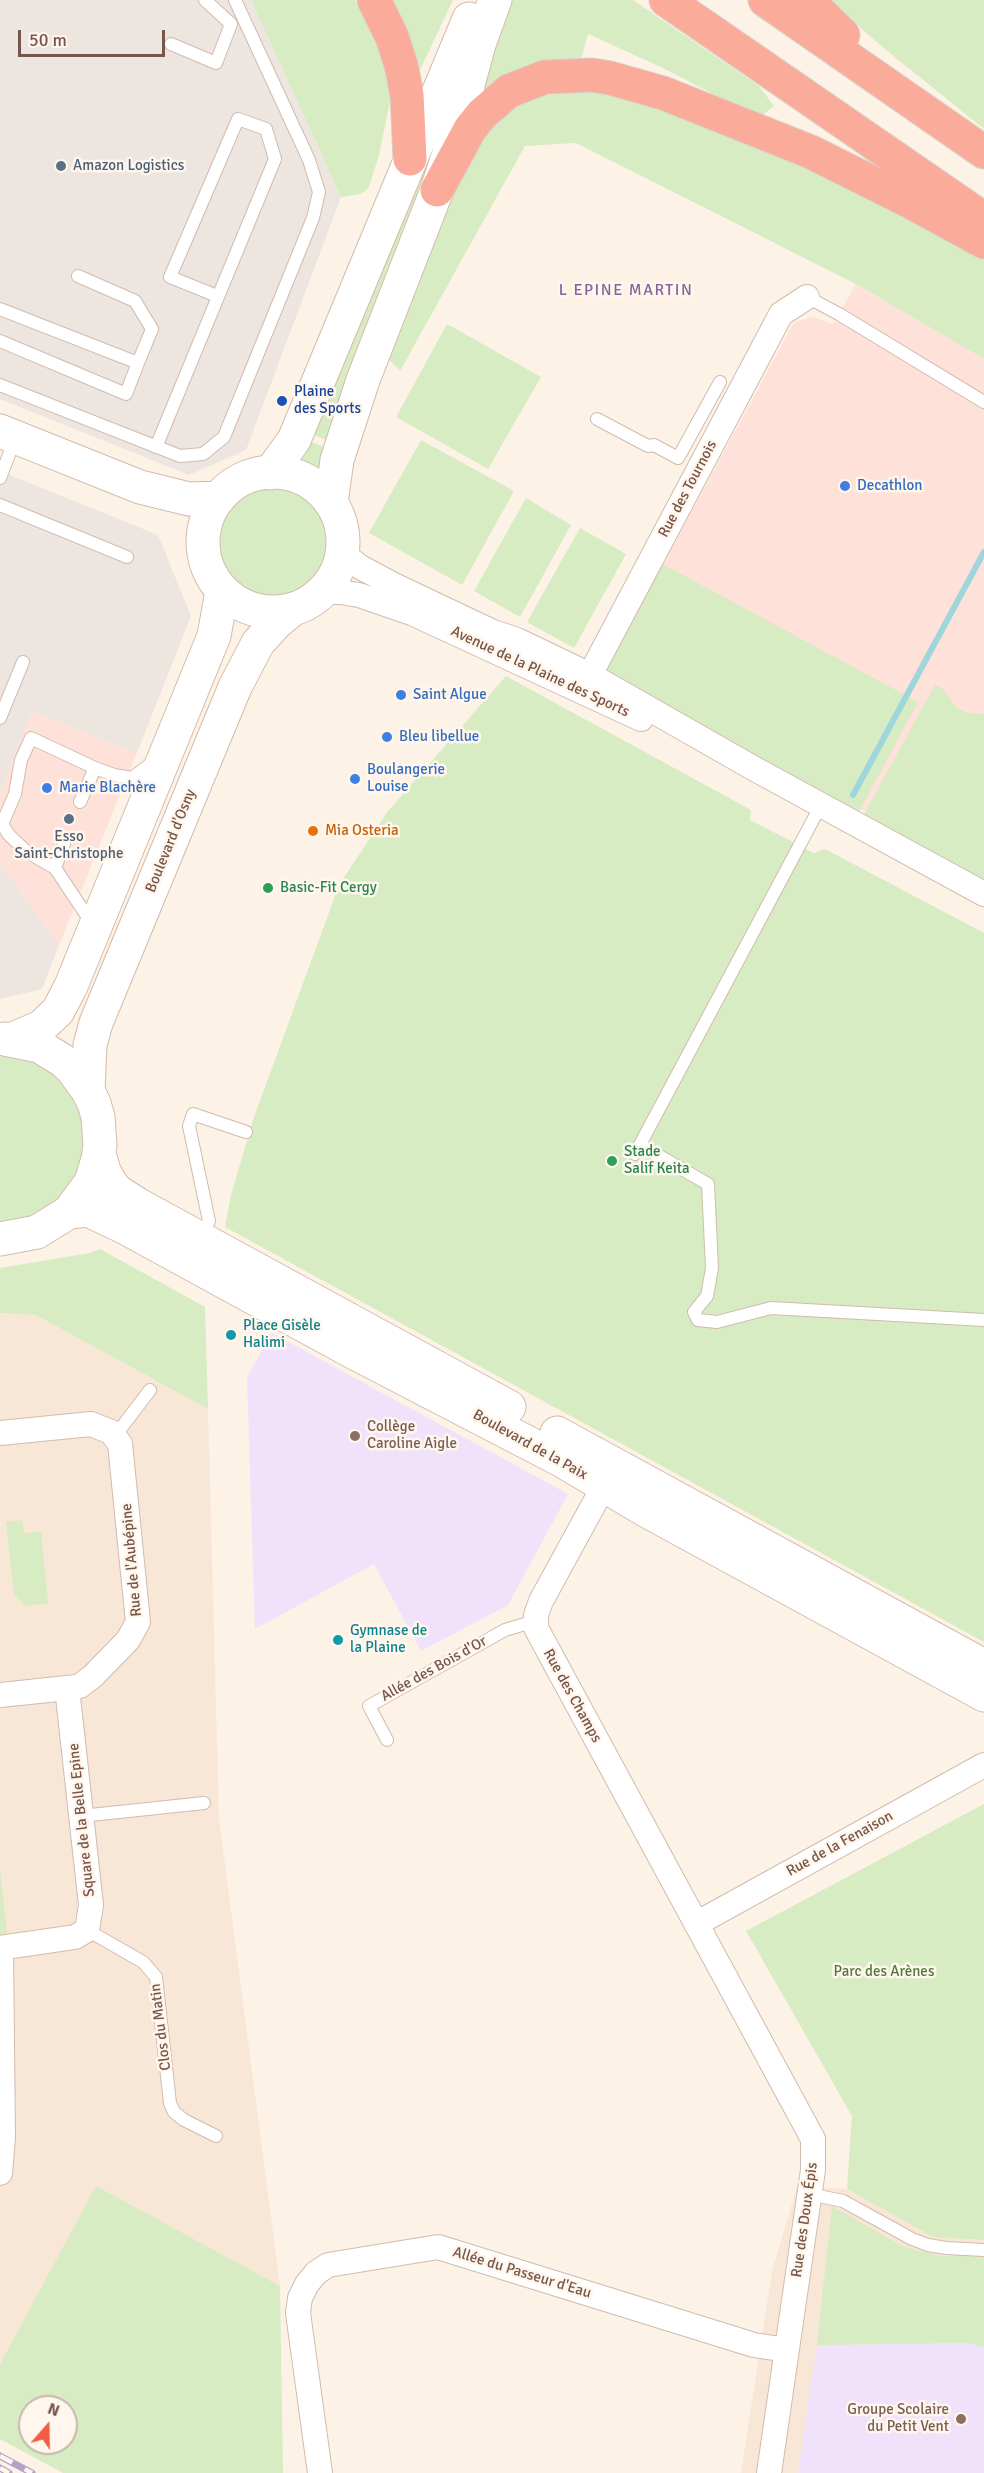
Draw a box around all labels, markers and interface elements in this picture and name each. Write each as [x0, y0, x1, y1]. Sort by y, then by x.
scale bar [21, 18, 168, 56]
text: 50 m [29, 29, 67, 51]
place label: Amazon Logistics [73, 157, 184, 175]
marker: Amazon Logistics [54, 159, 68, 173]
district label: L EPINE MARTIN [559, 281, 693, 301]
place label: Plaine des Sports [294, 383, 361, 418]
marker: Plaine des Sports [275, 394, 289, 408]
street label: Rue des Tournois [655, 437, 721, 541]
place label: Decathlon [857, 477, 922, 495]
marker: Decathlon [838, 479, 852, 493]
street label: Avenue de la Plaine des Sports [448, 623, 632, 721]
place label: Saint Algue [413, 686, 487, 704]
marker: Saint Algue [394, 688, 408, 702]
place label: Bleu libellue [399, 728, 479, 746]
marker: Bleu libellue [380, 730, 394, 744]
place label: Boulangerie Louise [367, 761, 445, 796]
marker: Boulangerie Louise [348, 772, 362, 786]
place label: Marie Blachère [59, 779, 156, 797]
marker: Marie Blachère [40, 781, 54, 795]
street label: Boulevard d'Osny [142, 787, 200, 895]
marker: Esso Saint-Christophe [62, 812, 76, 826]
place label: Mia Osteria [325, 822, 399, 840]
marker: Mia Osteria [306, 824, 320, 838]
place label: Esso Saint-Christophe [15, 828, 123, 863]
place label: Basic-Fit Cergy [280, 879, 377, 897]
marker: Basic-Fit Cergy [261, 881, 275, 895]
place label: Stade Salif Keita [624, 1143, 690, 1178]
marker: Stade Salif Keita [605, 1154, 619, 1168]
place label: Place Gisèle Halimi [243, 1317, 321, 1352]
marker: Place Gisèle Halimi [224, 1328, 238, 1342]
street label: Boulevard de la Paix [469, 1406, 591, 1484]
place label: Collège Caroline Aigle [367, 1418, 457, 1453]
marker: Collège Caroline Aigle [348, 1429, 362, 1443]
street label: Rue de l'Aubépine [118, 1503, 146, 1617]
place label: Gymnase de la Plaine [350, 1622, 427, 1657]
street label: Allée des Bois d'Or [378, 1632, 490, 1706]
marker: Gymnase de la Plaine [331, 1633, 345, 1647]
street label: Rue des Champs [539, 1646, 605, 1746]
street label: Square de la Belle Epine [65, 1742, 99, 1898]
street label: Rue de la Fenaison [784, 1807, 896, 1881]
park label: Parc des Arènes [834, 1963, 934, 1981]
street label: Clos du Matin [147, 1982, 175, 2072]
street label: Rue des Doux Épis [788, 2161, 822, 2279]
street label: Allée du Passeur d'Eau [451, 2243, 593, 2303]
north arrow [18, 2395, 78, 2455]
text: N [45, 2399, 62, 2421]
place label: Groupe Scolaire du Petit Vent [847, 2401, 949, 2436]
marker: Groupe Scolaire du Petit Vent [954, 2412, 968, 2426]

